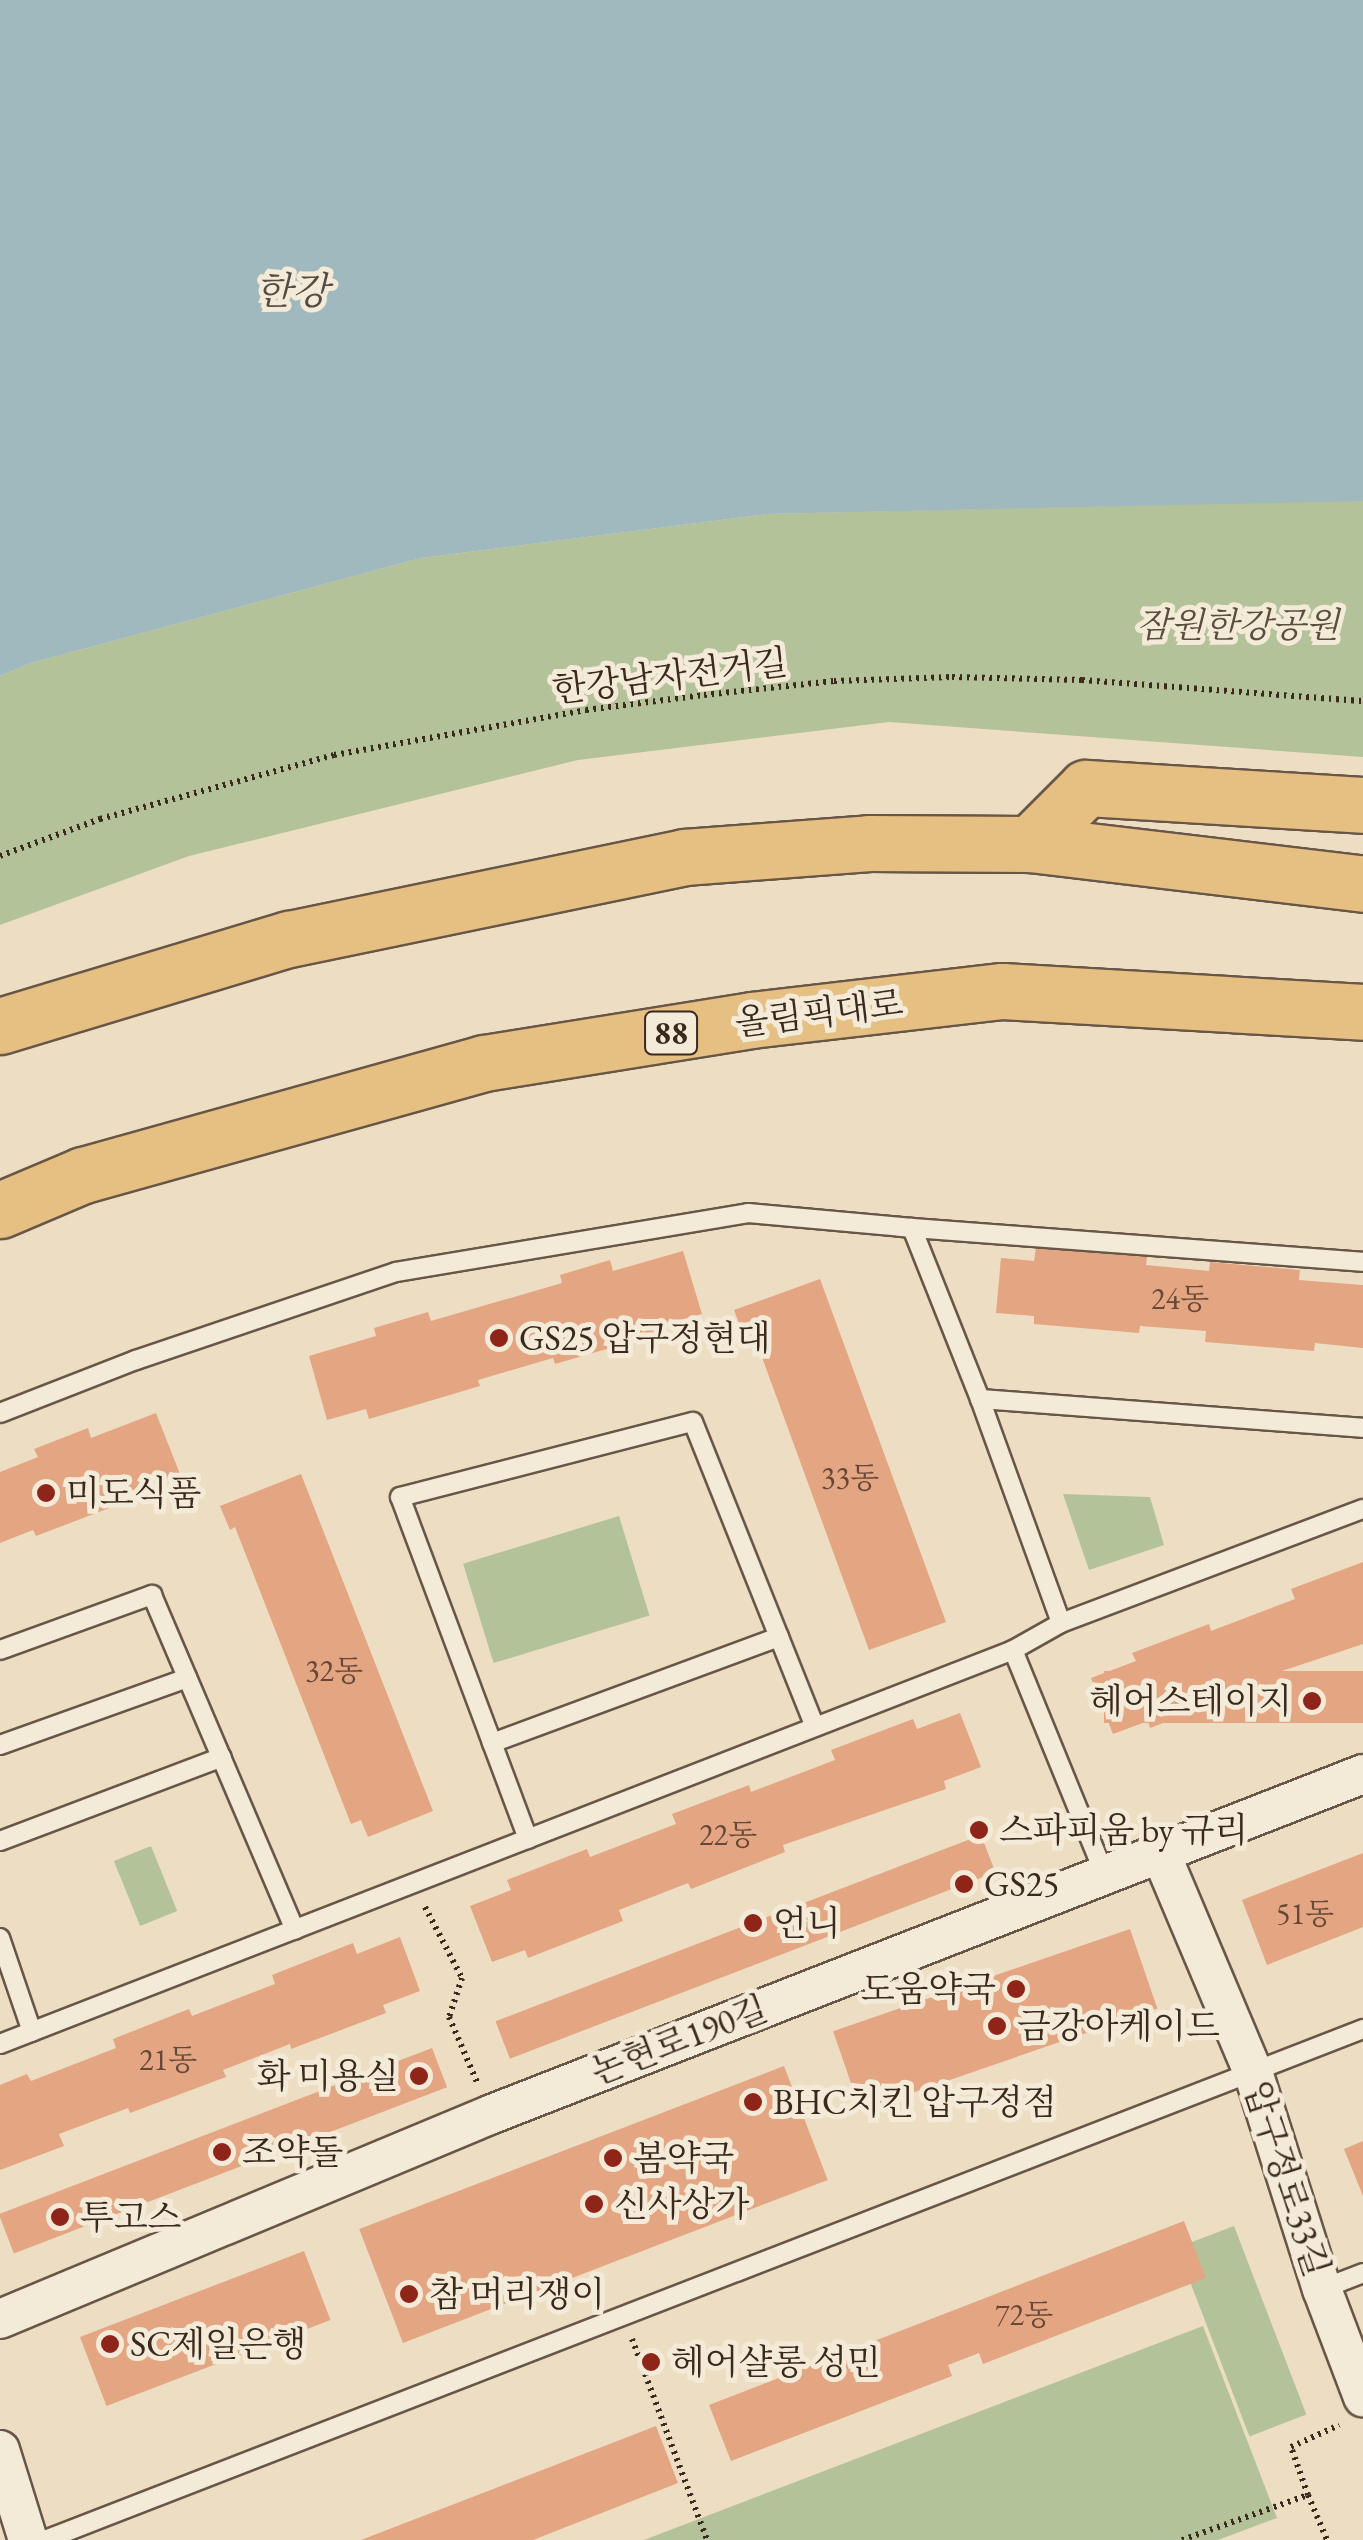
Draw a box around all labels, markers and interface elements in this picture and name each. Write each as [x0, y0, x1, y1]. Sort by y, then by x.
water label: 한강 [255, 268, 329, 314]
park label: 잠원한강공원 [1137, 604, 1339, 646]
street label: 한강남자전거길 [550, 641, 790, 711]
street label: 올림픽대로 [733, 982, 905, 1044]
road number: 88 [644, 1006, 698, 1060]
house number: 24동 [1151, 1281, 1209, 1317]
place label: GS25 압구정현대 [519, 1317, 770, 1359]
marker: GS25 압구정현대 [488, 1327, 510, 1349]
house number: 33동 [821, 1460, 879, 1496]
place label: 미도식품 [66, 1472, 201, 1514]
marker: 미도식품 [35, 1482, 57, 1504]
house number: 32동 [305, 1653, 363, 1689]
place label: 헤어스테이지 [1089, 1680, 1292, 1722]
marker: 헤어스테이지 [1301, 1690, 1323, 1712]
place label: 스파피움 by 규리 [999, 1809, 1248, 1851]
house number: 22동 [699, 1817, 757, 1853]
marker: 스파피움 by 규리 [968, 1819, 990, 1841]
place label: GS25 [984, 1863, 1059, 1905]
marker: GS25 [953, 1873, 975, 1895]
house number: 51동 [1276, 1896, 1334, 1932]
place label: 언니 [773, 1902, 841, 1944]
marker: 언니 [742, 1912, 764, 1934]
place label: 도움약국 [861, 1968, 996, 2010]
marker: 도움약국 [1005, 1978, 1027, 2000]
street label: 논현로190길 [585, 1987, 773, 2093]
place label: 금강아케이드 [1017, 2005, 1220, 2047]
marker: 금강아케이드 [986, 2015, 1008, 2037]
house number: 21동 [139, 2042, 197, 2078]
place label: 화 미용실 [257, 2055, 399, 2097]
marker: 화 미용실 [408, 2065, 430, 2087]
street label: 압구정로33길 [1236, 2076, 1338, 2282]
place label: BHC치킨 압구정점 [773, 2081, 1057, 2123]
marker: BHC치킨 압구정점 [742, 2091, 764, 2113]
place label: 조약돌 [242, 2131, 343, 2173]
place label: 봄약국 [633, 2137, 734, 2179]
marker: 조약돌 [211, 2141, 233, 2163]
marker: 봄약국 [602, 2147, 624, 2169]
place label: 신사상가 [614, 2183, 749, 2225]
marker: 신사상가 [583, 2193, 605, 2215]
place label: 투고스 [80, 2196, 181, 2238]
marker: 투고스 [49, 2206, 71, 2228]
place label: 참 머리쟁이 [429, 2273, 605, 2315]
marker: 참 머리쟁이 [398, 2283, 420, 2305]
house number: 72동 [995, 2297, 1053, 2333]
place label: SC제일은행 [130, 2323, 306, 2365]
marker: SC제일은행 [99, 2333, 121, 2355]
place label: 헤어샬롱 성민 [671, 2341, 881, 2383]
marker: 헤어샬롱 성민 [640, 2351, 662, 2373]

